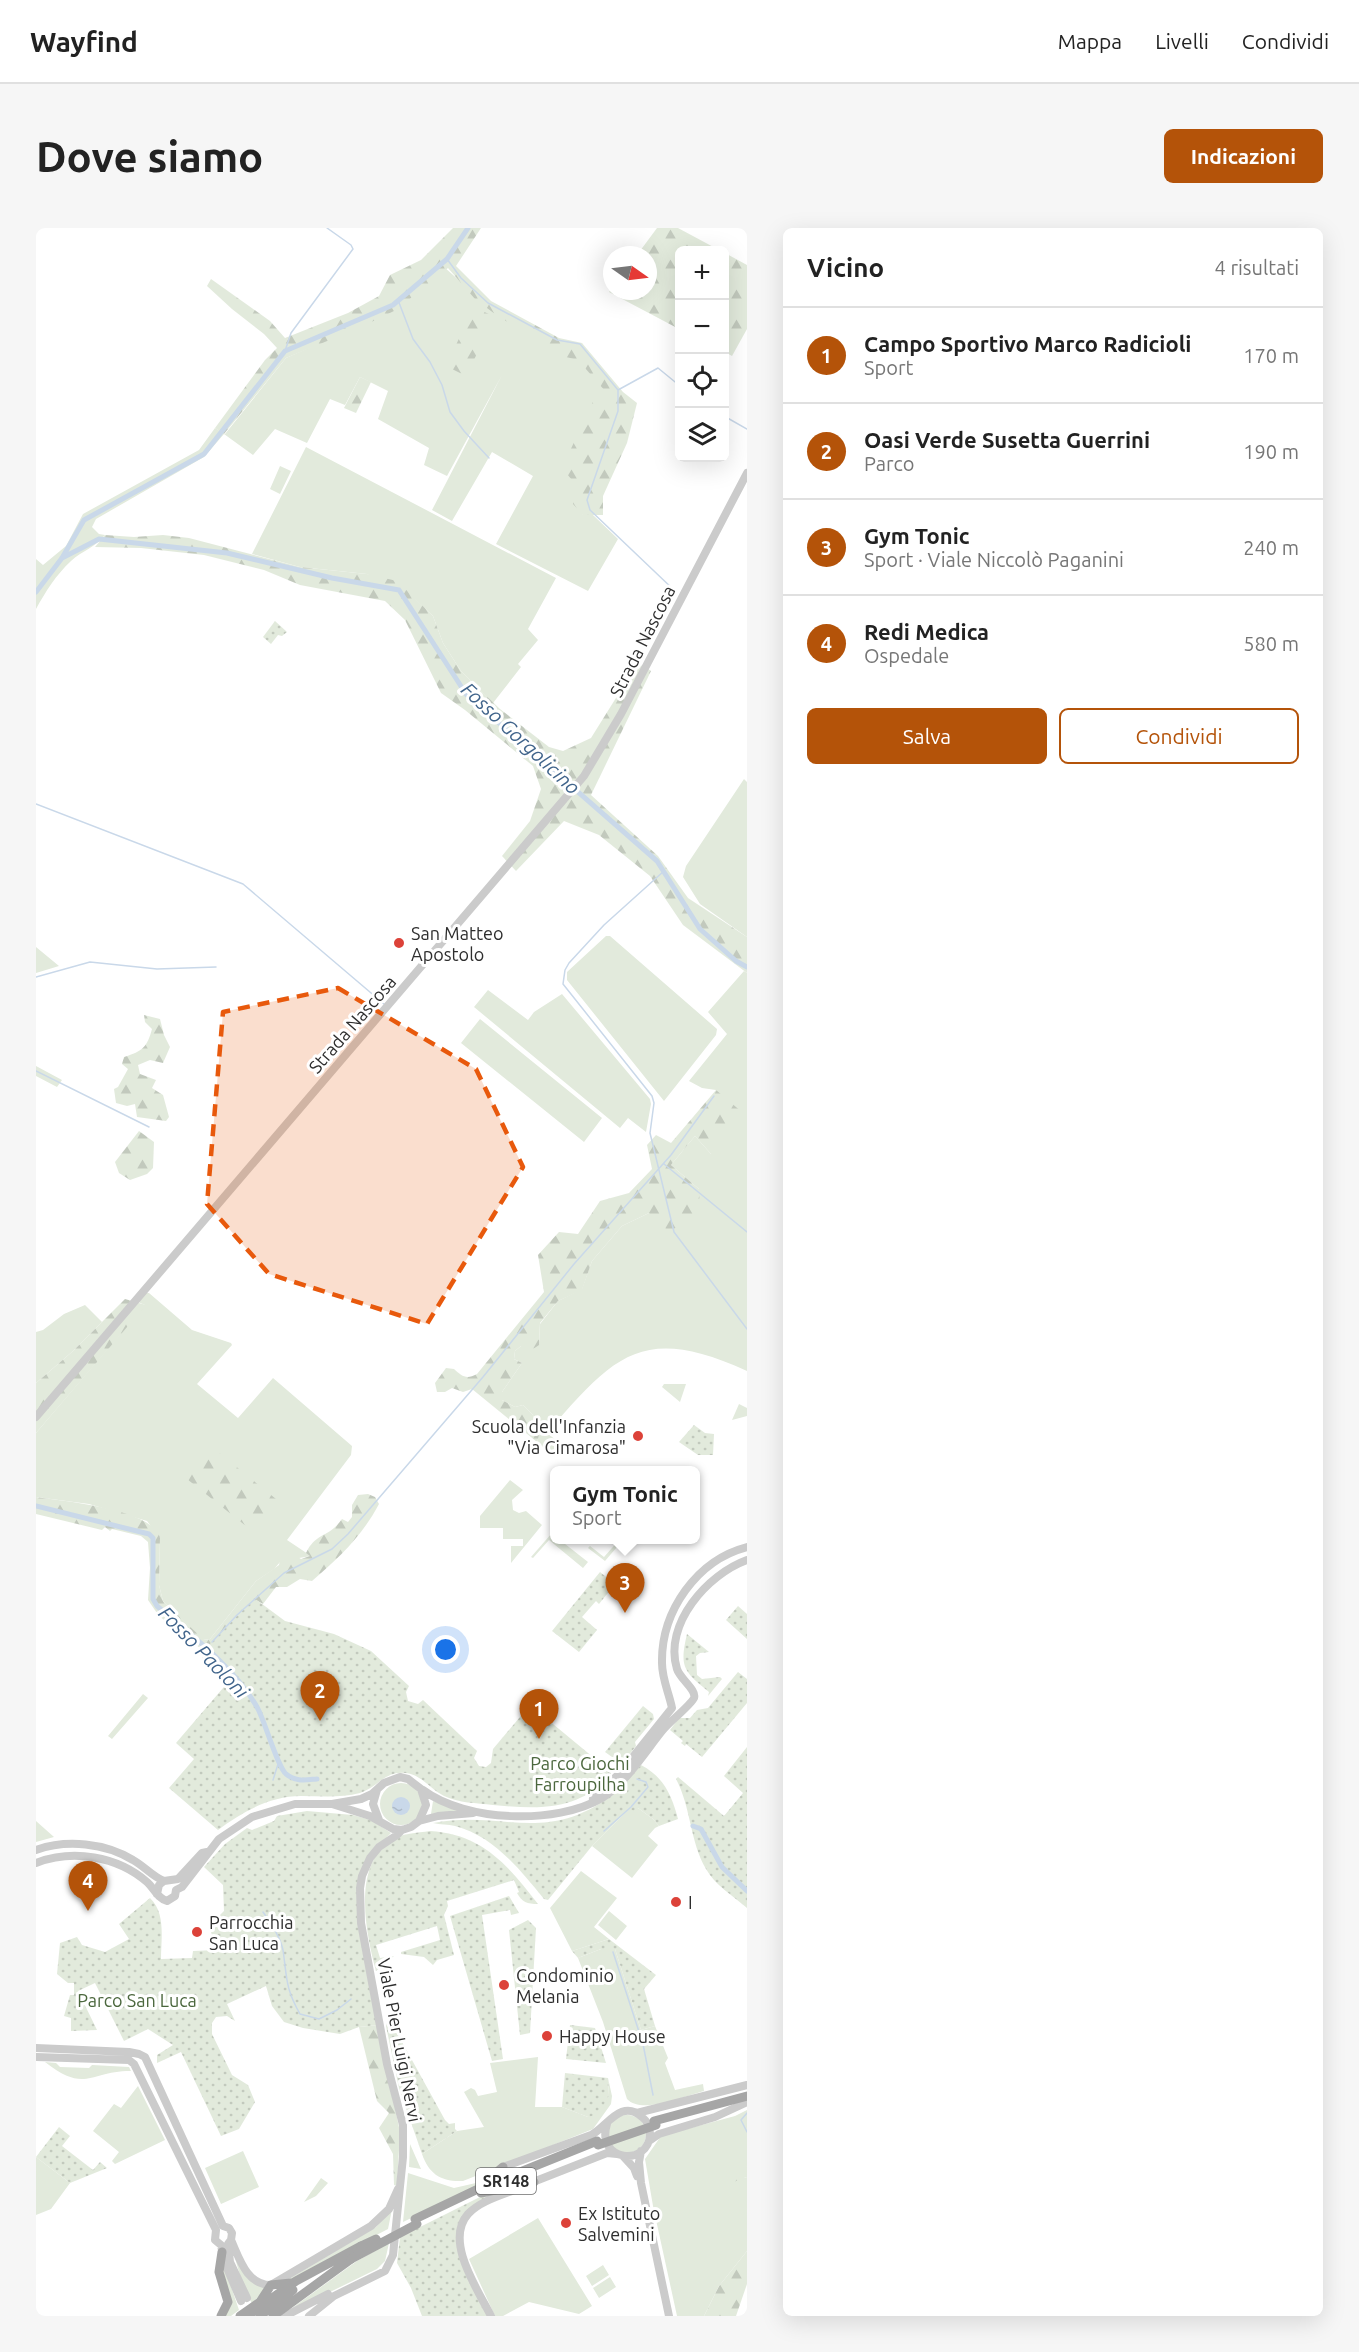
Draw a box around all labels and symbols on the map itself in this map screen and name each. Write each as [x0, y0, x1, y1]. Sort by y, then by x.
north arrow [603, 246, 657, 300]
street label: Strada Nascosa [605, 582, 679, 700]
water label: Fosso Gorgolicino [457, 677, 585, 799]
place label: San Matteo Apostolo [411, 923, 504, 964]
marker: San Matteo Apostolo [392, 936, 406, 950]
street label: Strada Nascosa [304, 971, 400, 1077]
place label: Scuola dell'Infanzia "Via Cimarosa" [472, 1416, 626, 1457]
marker: Scuola dell'Infanzia "Via Cimarosa" [631, 1429, 645, 1443]
pin: 3 [606, 1564, 644, 1613]
water label: Fosso Paoloni [154, 1601, 254, 1703]
your location [431, 1635, 460, 1664]
pin: 2 [300, 1672, 340, 1721]
pin: 1 [520, 1690, 558, 1739]
park label: Parco Giochi Farroupilha [530, 1753, 630, 1794]
pin: 4 [68, 1862, 108, 1911]
place label: I [688, 1892, 693, 1912]
marker: I [669, 1895, 683, 1909]
place label: Parrocchia San Luca [209, 1912, 294, 1953]
marker: Parrocchia San Luca [190, 1925, 204, 1939]
street label: Viale Pier Luigi Nervi [374, 1956, 426, 2124]
place label: Condominio Melania [516, 1965, 614, 2006]
marker: Condominio Melania [497, 1978, 511, 1992]
park label: Parco San Luca [77, 1990, 197, 2010]
place label: Happy House [559, 2026, 666, 2046]
marker: Happy House [540, 2029, 554, 2043]
road number: SR148 [476, 2168, 536, 2194]
place label: Ex Istituto Salvemini [578, 2203, 660, 2244]
marker: Ex Istituto Salvemini [559, 2216, 573, 2230]

